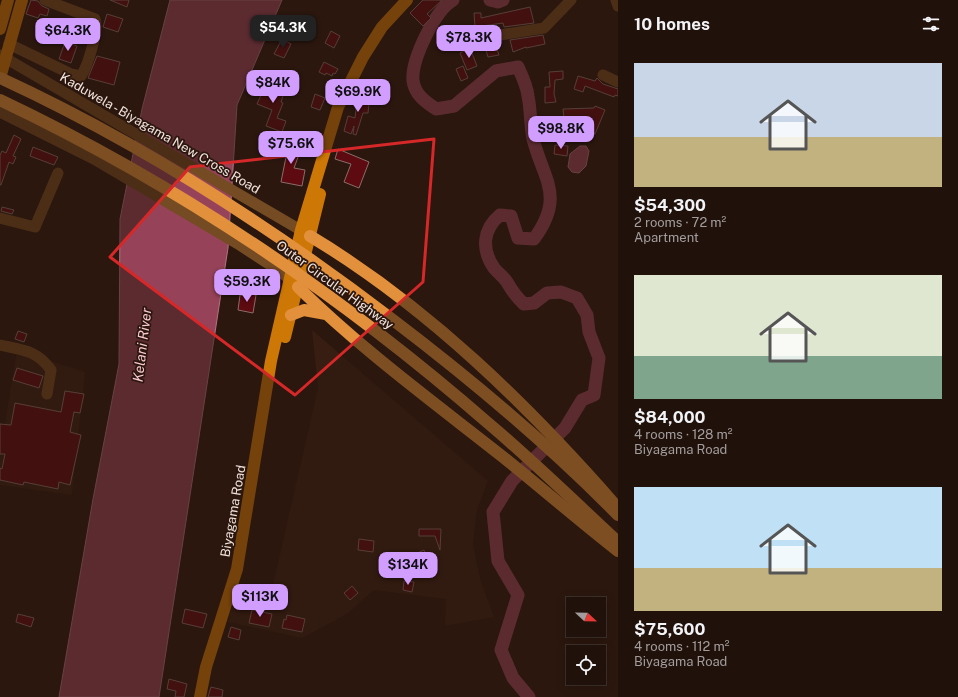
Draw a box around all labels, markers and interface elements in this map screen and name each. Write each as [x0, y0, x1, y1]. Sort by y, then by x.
icon: filters [920, 13, 942, 35]
text: 10 homes [634, 14, 710, 34]
pin: $54.3K [250, 15, 316, 49]
pin: $64.3K [35, 18, 101, 52]
text: $54.3K [259, 20, 307, 35]
text: $64.3K [44, 23, 92, 38]
pin: $78.3K [436, 25, 502, 59]
text: $78.3K [445, 30, 493, 45]
street label: Kaduwela - Biyagama New Cross Road [57, 69, 263, 197]
pin: $84K [249, 70, 297, 104]
text: $84K [255, 75, 291, 90]
pin: $69.9K [325, 79, 391, 113]
text: $69.9K [334, 84, 382, 99]
icon: home [752, 89, 824, 161]
pin: $98.8K [528, 116, 594, 150]
text: $98.8K [537, 121, 585, 136]
pin: $75.6K [258, 131, 324, 165]
text: $75.6K [267, 136, 315, 151]
text: $54,300 [634, 195, 706, 215]
text: 2 rooms · 72 m² [634, 215, 726, 230]
text: Apartment [634, 230, 699, 245]
street label: Outer Circular Highway [273, 237, 397, 333]
pin: $59.3K [214, 269, 280, 303]
text: $59.3K [223, 274, 271, 289]
icon: home [752, 301, 824, 373]
water label: Kelani River [130, 306, 155, 383]
text: $84,000 [634, 407, 706, 427]
text: 4 rooms · 128 m² [634, 427, 733, 442]
text: Biyagama Road [634, 442, 727, 457]
street label: Biyagama Road [218, 464, 248, 558]
icon: home [752, 513, 824, 585]
pin: $134K [380, 552, 436, 586]
text: $134K [388, 557, 428, 572]
pin: $113K [232, 584, 288, 618]
text: $113K [241, 589, 279, 604]
north arrow [566, 597, 606, 637]
map controls [566, 597, 606, 685]
text: $75,600 [634, 619, 705, 639]
text: 4 rooms · 112 m² [634, 639, 729, 654]
button: locate [566, 645, 606, 685]
text: Biyagama Road [634, 654, 727, 669]

